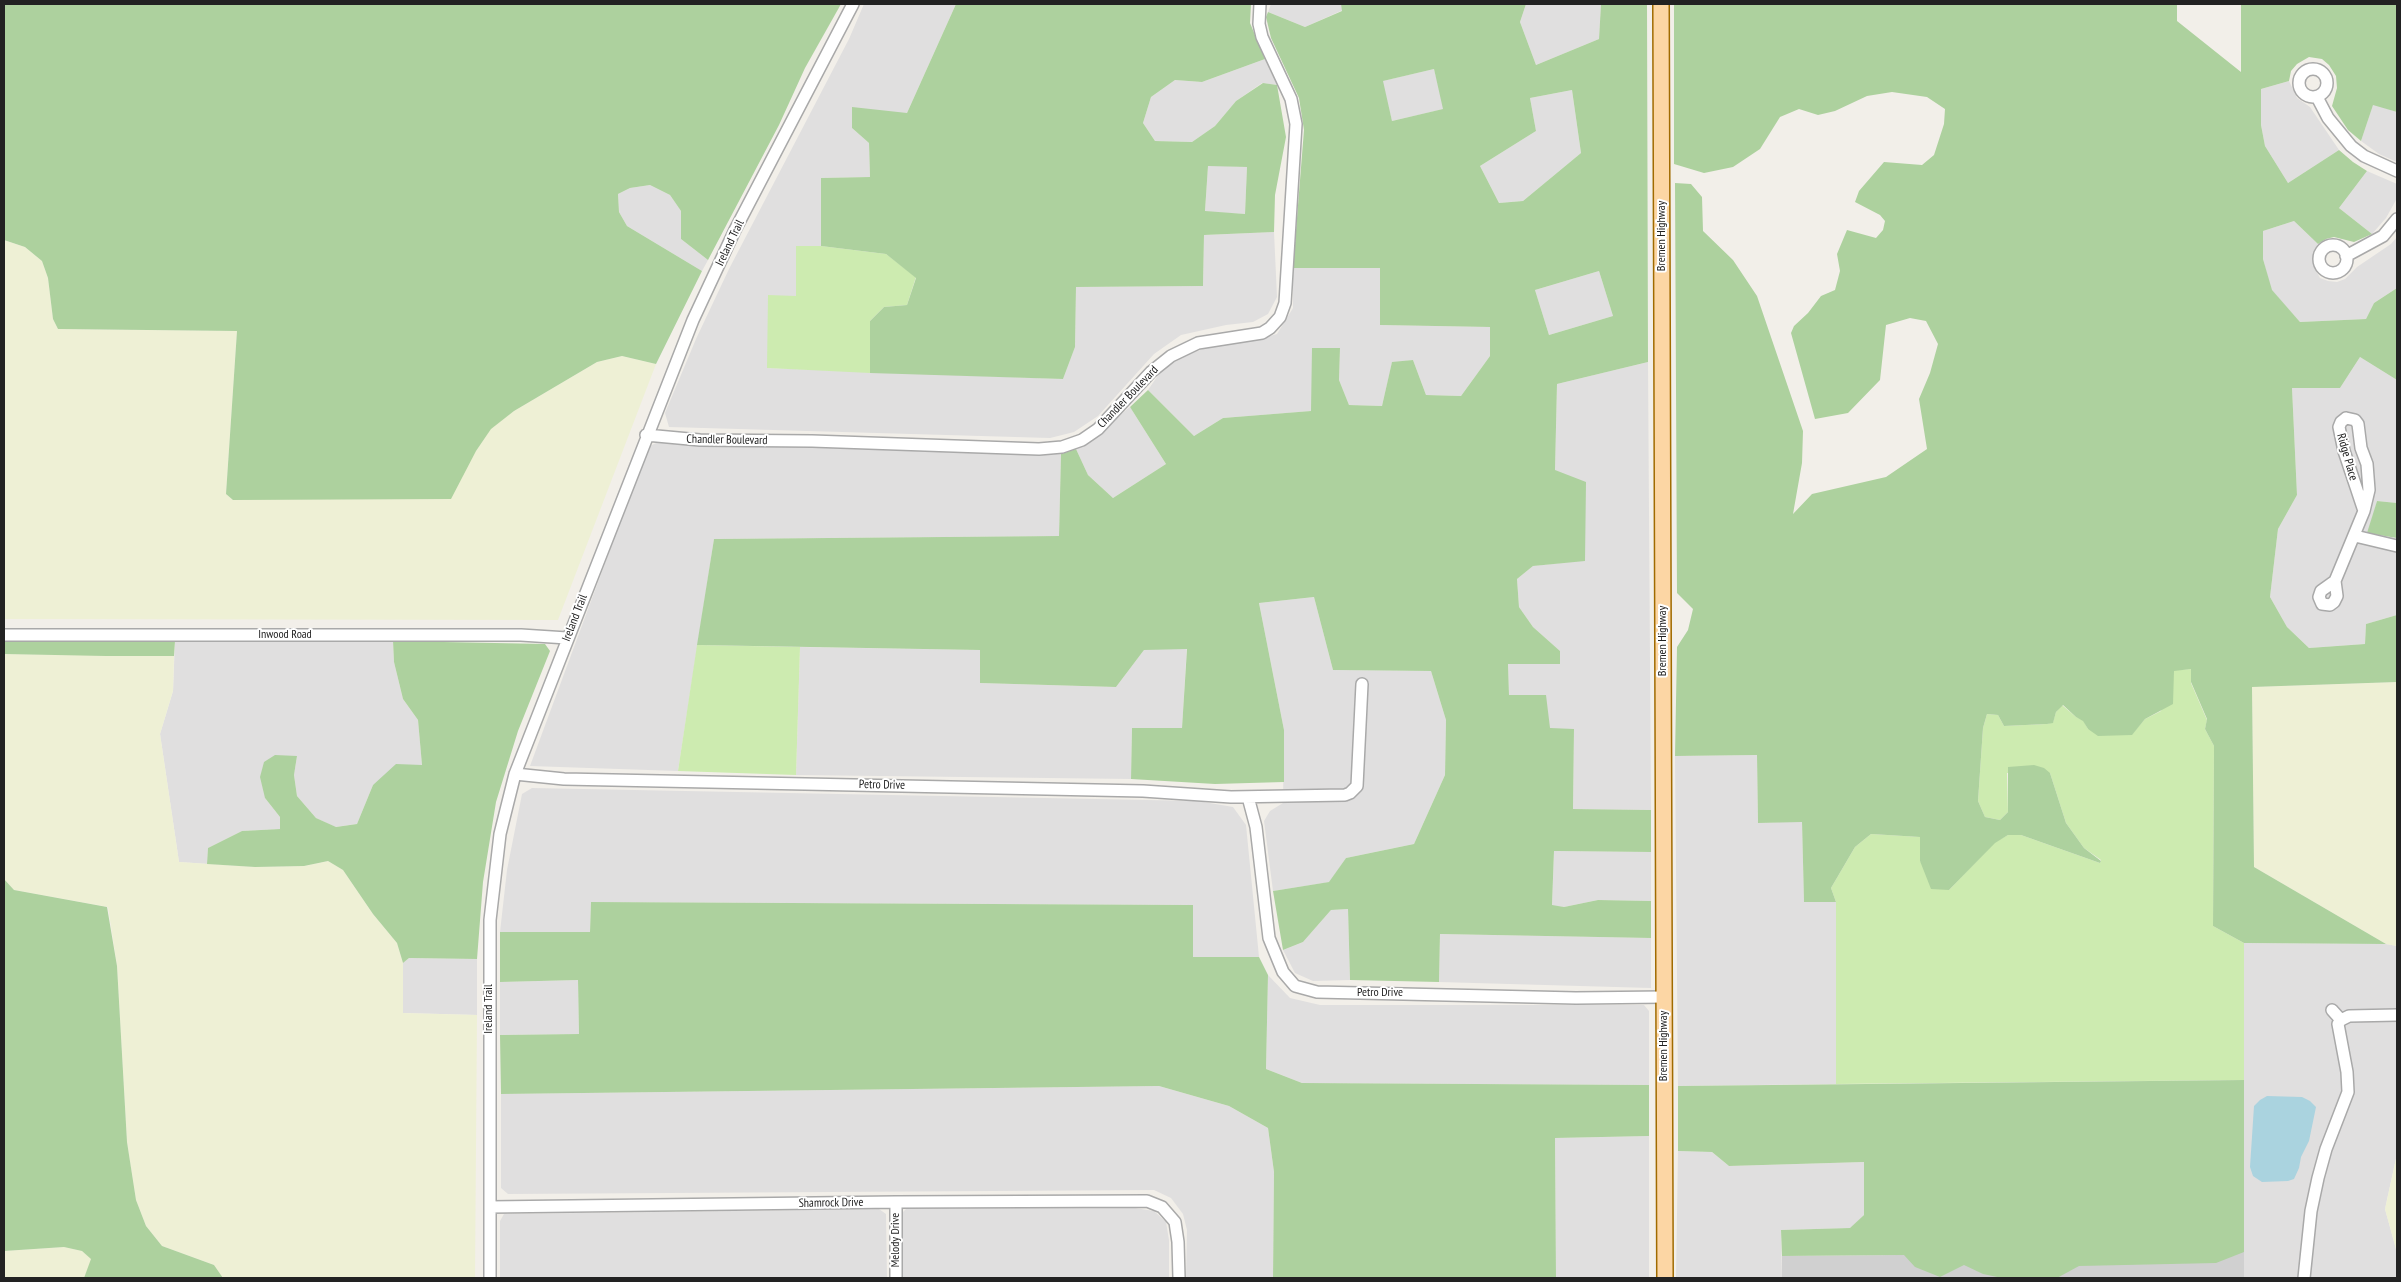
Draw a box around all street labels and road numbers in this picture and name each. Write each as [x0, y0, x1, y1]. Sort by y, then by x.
street label: Bremen Highway [1655, 201, 1669, 271]
street label: Ireland Trail [713, 218, 747, 268]
street label: Chandler Boulevard [1095, 363, 1161, 431]
street label: Chandler Boulevard [686, 432, 768, 448]
street label: Ridge Place [2333, 432, 2361, 482]
street label: Ireland Trail [559, 592, 591, 644]
street label: Bremen Highway [1656, 606, 1670, 676]
street label: Inwood Road [258, 628, 312, 642]
street label: Petro Drive [859, 777, 905, 793]
street label: Ireland Trail [482, 984, 496, 1034]
street label: Petro Drive [1357, 986, 1403, 1000]
street label: Bremen Highway [1657, 1011, 1671, 1081]
street label: Shamrock Drive [798, 1195, 864, 1211]
street label: Melody Drive [889, 1213, 903, 1267]

